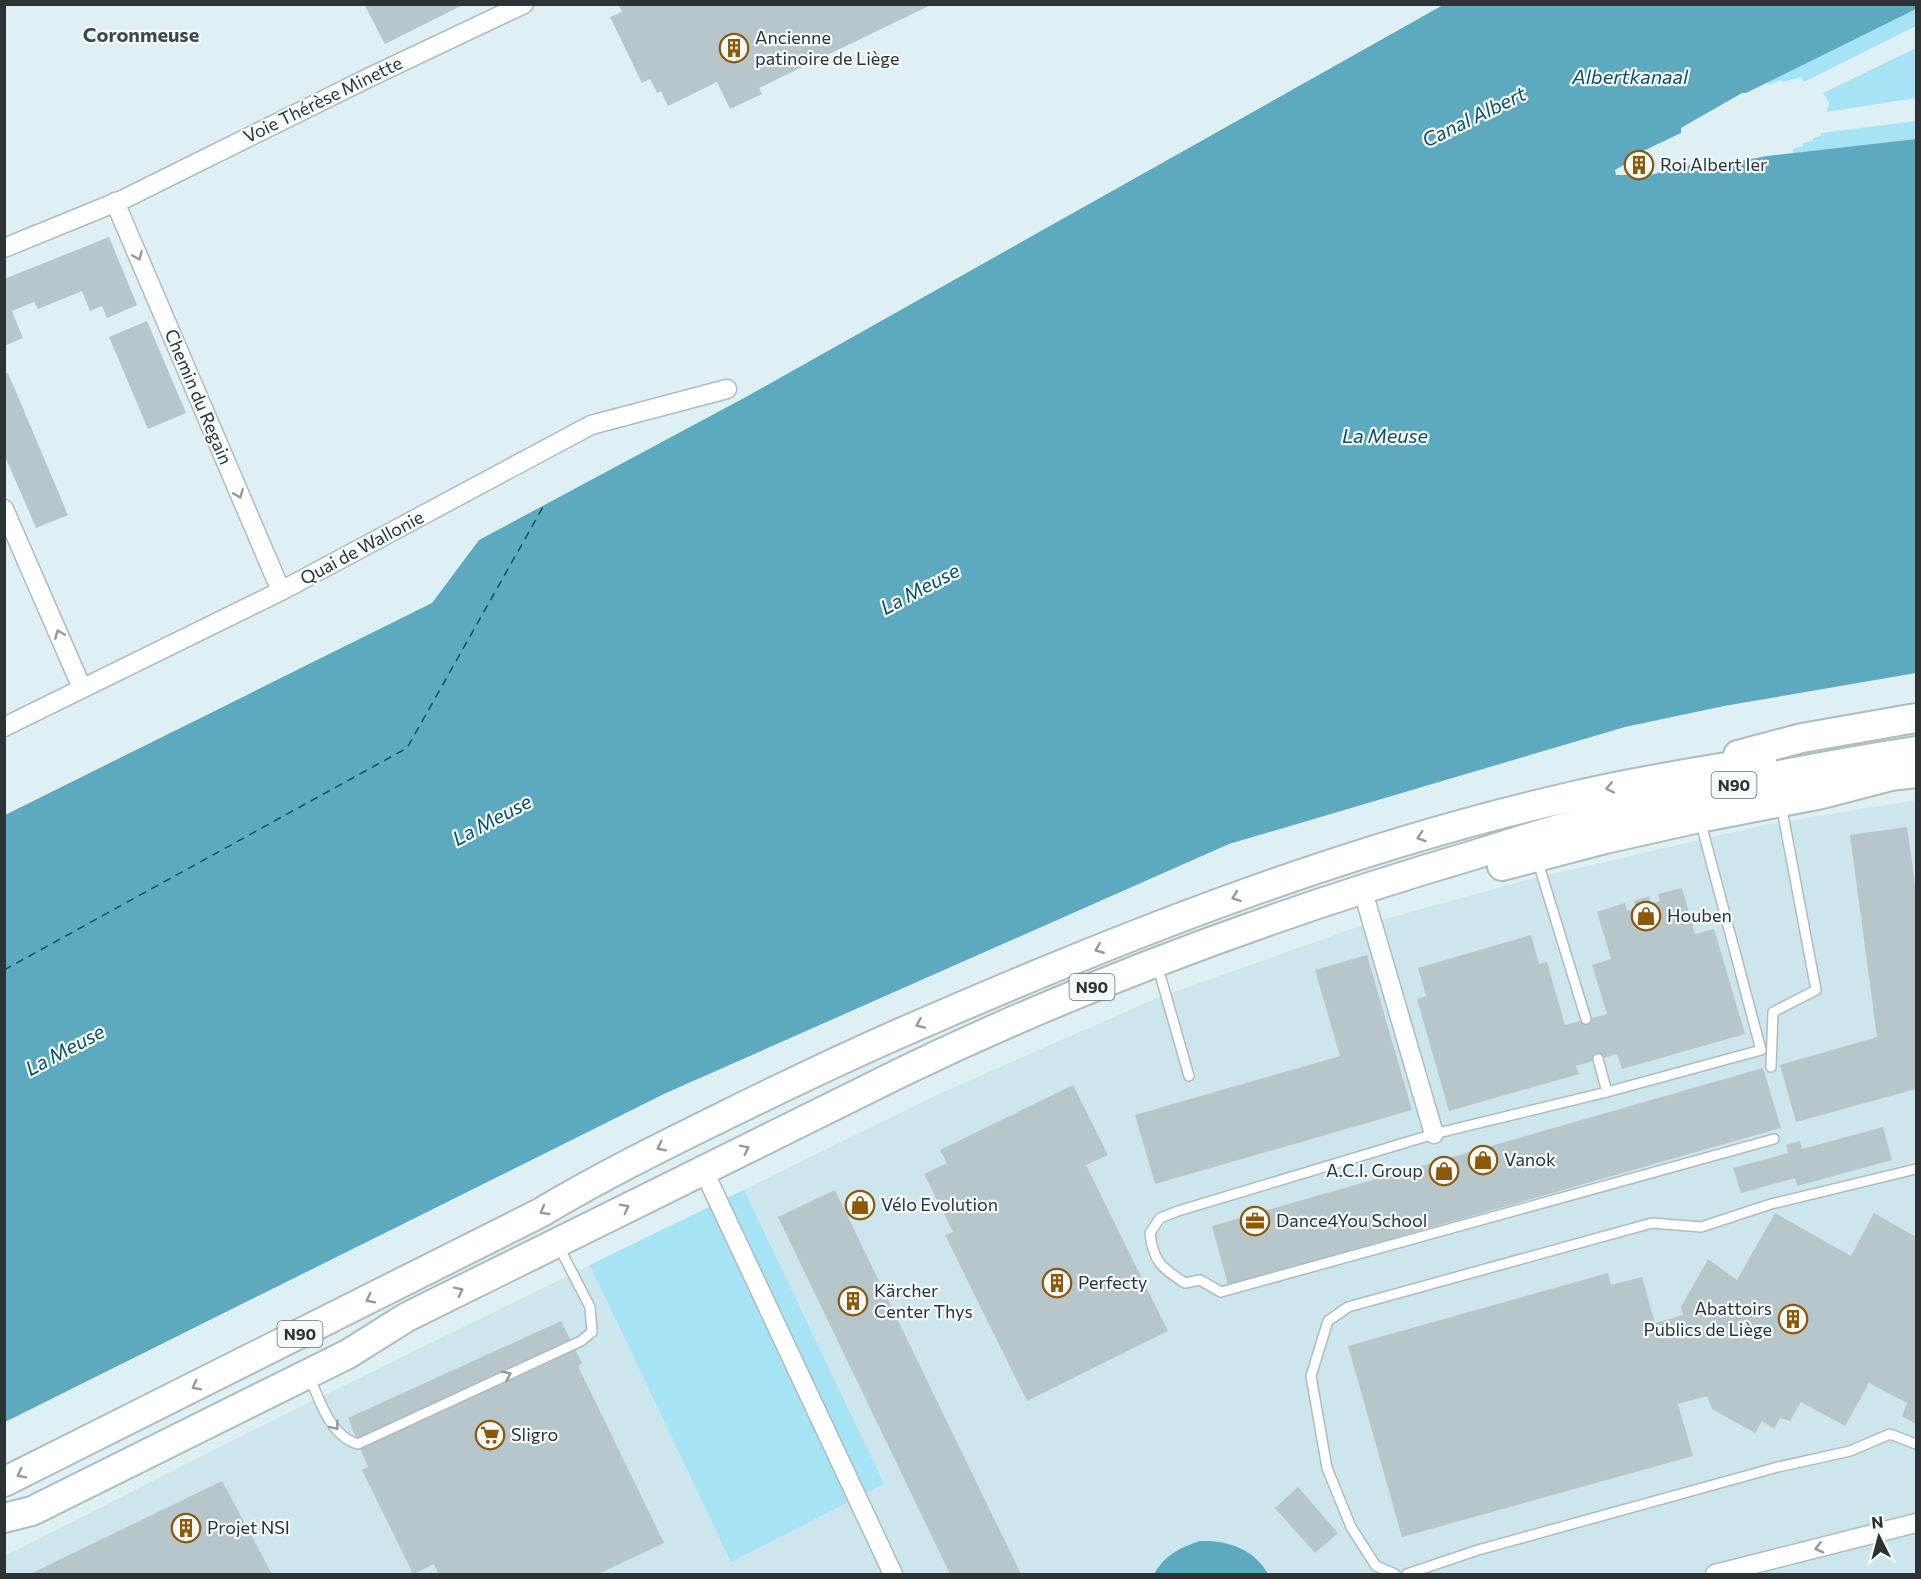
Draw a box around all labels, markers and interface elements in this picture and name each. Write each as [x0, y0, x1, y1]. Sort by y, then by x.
district label: Coronmeuse [83, 22, 199, 46]
place label: Ancienne patinoire de Liège [755, 26, 899, 69]
building icon: Ancienne patinoire de Liège [718, 32, 750, 64]
street label: Voie Thérèse Minette [240, 51, 406, 147]
water label: Albertkanaal [1571, 64, 1689, 88]
water label: Canal Albert [1418, 80, 1530, 152]
building icon: Roi Albert Ier [1623, 149, 1655, 181]
place label: Roi Albert Ier [1660, 153, 1767, 175]
one-way arrow [131, 250, 143, 261]
street label: Chemin du Regain [160, 326, 237, 468]
water label: La Meuse [1342, 423, 1429, 447]
one-way arrow [232, 487, 244, 498]
street label: Quai de Wallonie [296, 505, 427, 589]
water label: La Meuse [876, 557, 964, 619]
one-way arrow [54, 629, 66, 640]
road number: N90 [1712, 772, 1756, 798]
one-way arrow [1605, 781, 1615, 794]
water label: La Meuse [448, 788, 536, 850]
one-way arrow [1416, 830, 1427, 842]
one-way arrow [1231, 890, 1241, 903]
shop icon: Houben [1630, 900, 1662, 932]
place label: Houben [1667, 904, 1732, 926]
one-way arrow [1095, 942, 1106, 954]
road number: N90 [1070, 974, 1114, 1000]
one-way arrow [915, 1017, 926, 1029]
water label: La Meuse [21, 1018, 109, 1080]
one-way arrow [656, 1140, 667, 1152]
one-way arrow [739, 1144, 750, 1156]
shop icon: Vanok [1467, 1144, 1499, 1176]
place label: Vanok [1504, 1148, 1556, 1170]
shop icon: A.C.I. Group [1428, 1155, 1460, 1187]
place label: A.C.I. Group [1326, 1159, 1423, 1181]
shop icon: Vélo Evolution [844, 1189, 876, 1221]
place label: Vélo Evolution [881, 1193, 998, 1215]
one-way arrow [540, 1204, 550, 1215]
one-way arrow [618, 1204, 629, 1215]
office icon: Dance4You School [1239, 1205, 1271, 1237]
place label: Dance4You School [1276, 1209, 1427, 1231]
building icon: Perfecty [1041, 1267, 1073, 1299]
place label: Perfecty [1078, 1271, 1147, 1293]
place label: Kärcher Center Thys [874, 1279, 973, 1322]
building icon: Kärcher Center Thys [837, 1285, 869, 1317]
one-way arrow [452, 1287, 463, 1298]
one-way arrow [365, 1291, 376, 1303]
place label: Abattoirs Publics de Liège [1643, 1297, 1772, 1340]
building icon: Abattoirs Publics de Liège [1777, 1303, 1809, 1335]
road number: N90 [278, 1321, 322, 1347]
one-way arrow [501, 1370, 512, 1382]
one-way arrow [191, 1379, 202, 1391]
one-way arrow [327, 1419, 338, 1430]
supermarket icon: Sligro [474, 1419, 506, 1451]
place label: Sligro [511, 1423, 558, 1445]
one-way arrow [17, 1467, 28, 1478]
north arrow [1849, 1507, 1909, 1567]
building icon: Projet NSI [170, 1512, 202, 1544]
text: N [1870, 1512, 1884, 1532]
place label: Projet NSI [207, 1516, 290, 1538]
one-way arrow [1814, 1540, 1824, 1553]

